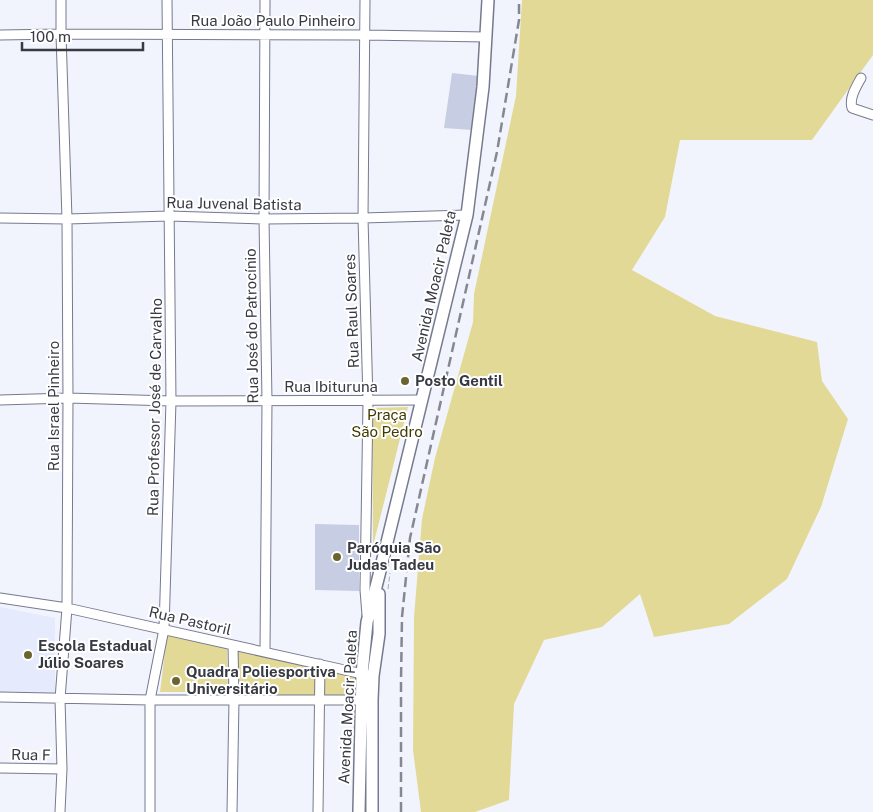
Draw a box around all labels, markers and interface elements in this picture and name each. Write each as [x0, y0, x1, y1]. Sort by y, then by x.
street label: Rua João Paulo Pinheiro [190, 12, 356, 29]
scale bar [22, 20, 144, 52]
text: 100 m [30, 28, 71, 45]
street label: Rua Juvenal Batista [166, 194, 302, 213]
street label: Avenida Moacir Paleta [408, 209, 459, 363]
street label: Rua José do Patrocínio [242, 248, 261, 404]
street label: Rua Raul Soares [341, 254, 362, 369]
street label: Rua Professor José de Carvalho [144, 298, 165, 516]
street label: Rua Israel Pinheiro [45, 341, 62, 471]
place label: Posto Gentil [415, 372, 503, 389]
marker: Posto Gentil [399, 375, 411, 387]
street label: Rua Ibituruna [284, 378, 378, 395]
park label: Praça São Pedro [351, 406, 423, 440]
place label: Paróquia São Judas Tadeu [347, 539, 442, 573]
marker: Paróquia São Judas Tadeu [331, 551, 343, 563]
street label: Rua Pastoril [147, 603, 233, 638]
street label: Avenida Moacir Paleta [335, 630, 360, 784]
place label: Escola Estadual Júlio Soares [38, 637, 152, 671]
marker: Escola Estadual Júlio Soares [22, 649, 34, 661]
place label: Quadra Poliesportiva Universitário [186, 663, 336, 697]
marker: Quadra Poliesportiva Universitário [170, 675, 182, 687]
street label: Rua F [11, 746, 51, 763]

